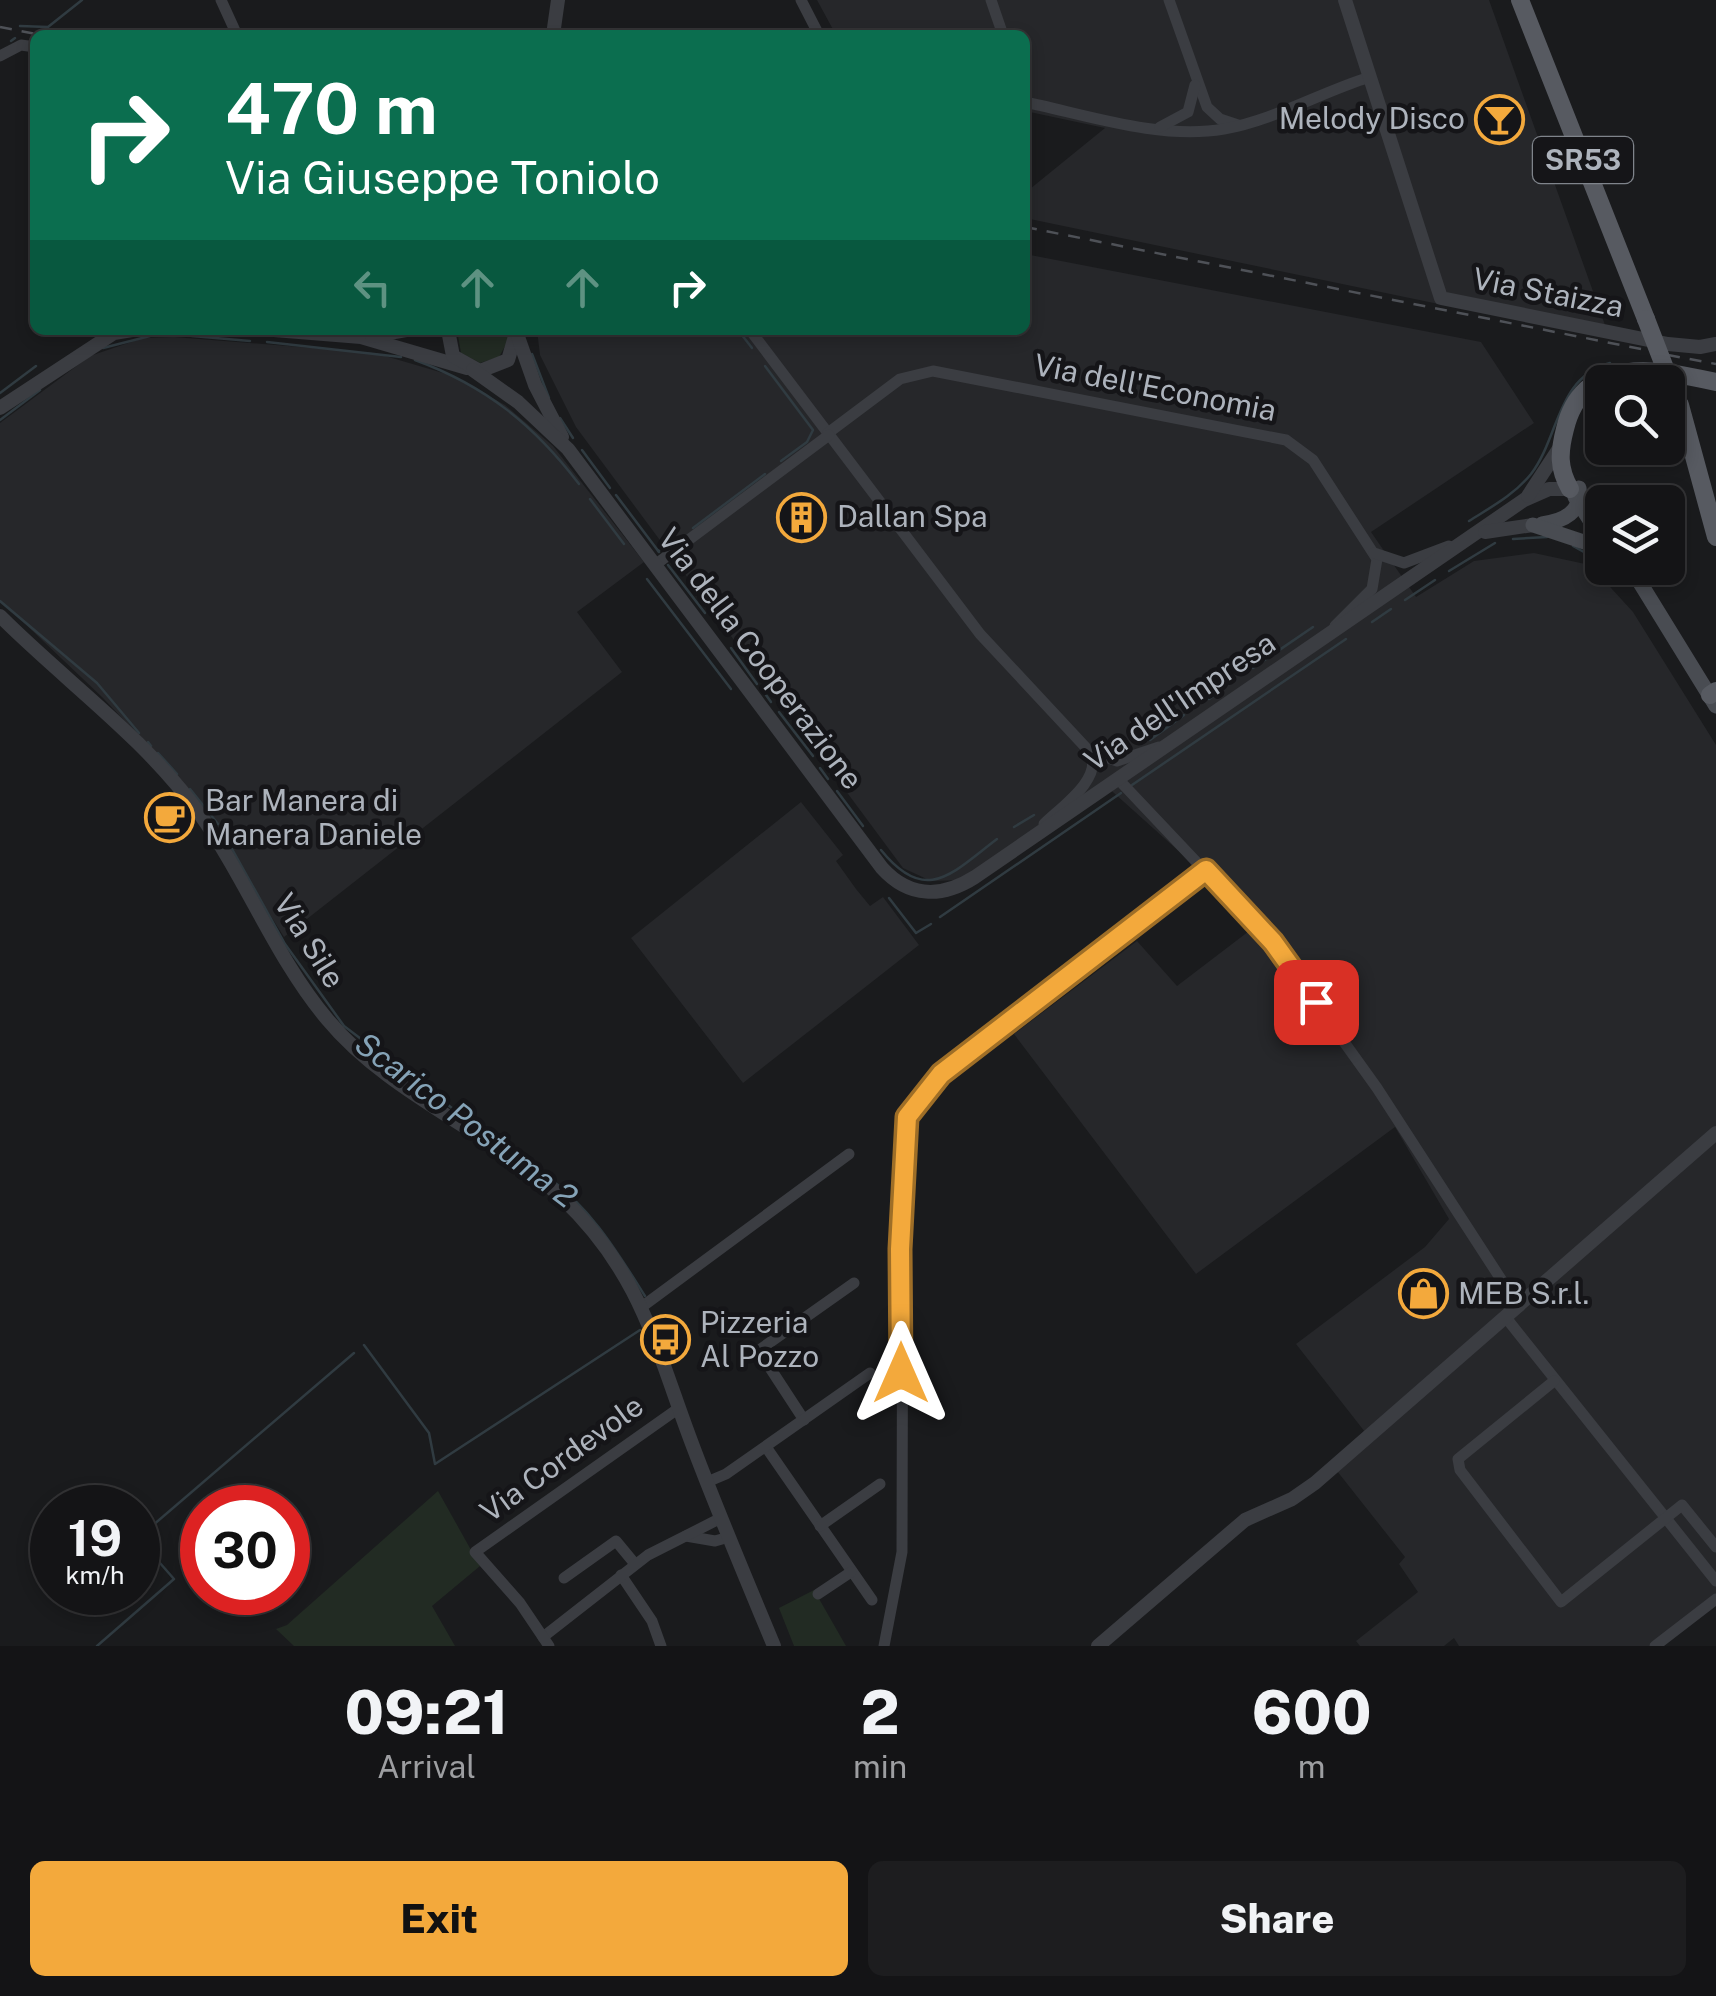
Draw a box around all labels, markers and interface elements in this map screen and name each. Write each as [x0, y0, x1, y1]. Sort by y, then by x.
text: 470 m [225, 67, 438, 150]
icon: right [60, 70, 190, 200]
bar icon: Melody Disco [1474, 93, 1526, 145]
place label: Melody Disco [1279, 100, 1465, 136]
road number: SR53 [1533, 137, 1633, 183]
text: Via Giuseppe Toniolo [225, 151, 660, 204]
icon: left [345, 260, 400, 315]
icon: ahead [450, 260, 505, 315]
icon: ahead [555, 260, 610, 315]
icon: right [660, 260, 715, 315]
street label: Via Staizza [1470, 260, 1626, 324]
street label: Via dell'Economia [1031, 346, 1279, 428]
map controls [1585, 365, 1685, 585]
button: search [1585, 365, 1685, 465]
button: layers [1585, 485, 1685, 585]
building icon: Dallan Spa [776, 491, 828, 543]
place label: Dallan Spa [837, 498, 988, 534]
street label: Via della Cooperazione [651, 521, 871, 796]
street label: Via dell'Impresa [1077, 624, 1282, 778]
place label: Bar Manera di Manera Daniele [205, 782, 422, 852]
cafe icon: Bar Manera di Manera Daniele [144, 792, 196, 844]
street label: Via Sile [267, 887, 353, 994]
pin [1274, 960, 1359, 1045]
icon: arrive [1289, 975, 1344, 1030]
water label: Scarico Postuma 2 [348, 1024, 585, 1215]
shop icon: MEB S.r.l. [1397, 1268, 1449, 1320]
place label: MEB S.r.l. [1458, 1275, 1589, 1311]
place label: Pizzeria Al Pozzo [700, 1304, 819, 1374]
bus stop icon: Pizzeria Al Pozzo [639, 1314, 691, 1366]
position arrow [849, 1321, 953, 1425]
street label: Via Cordevole [473, 1387, 650, 1529]
speed limit sign: 30 [180, 1485, 310, 1615]
text: 19 [68, 1508, 122, 1567]
text: km/h [66, 1560, 124, 1590]
text: 09:21 [345, 1677, 509, 1748]
text: 2 [861, 1677, 900, 1748]
text: 600 [1252, 1677, 1371, 1748]
text: Arrival [377, 1748, 476, 1785]
text: min [853, 1748, 907, 1785]
text: m [1298, 1748, 1326, 1785]
button: Exit [30, 1861, 848, 1976]
button: Share [868, 1861, 1686, 1976]

